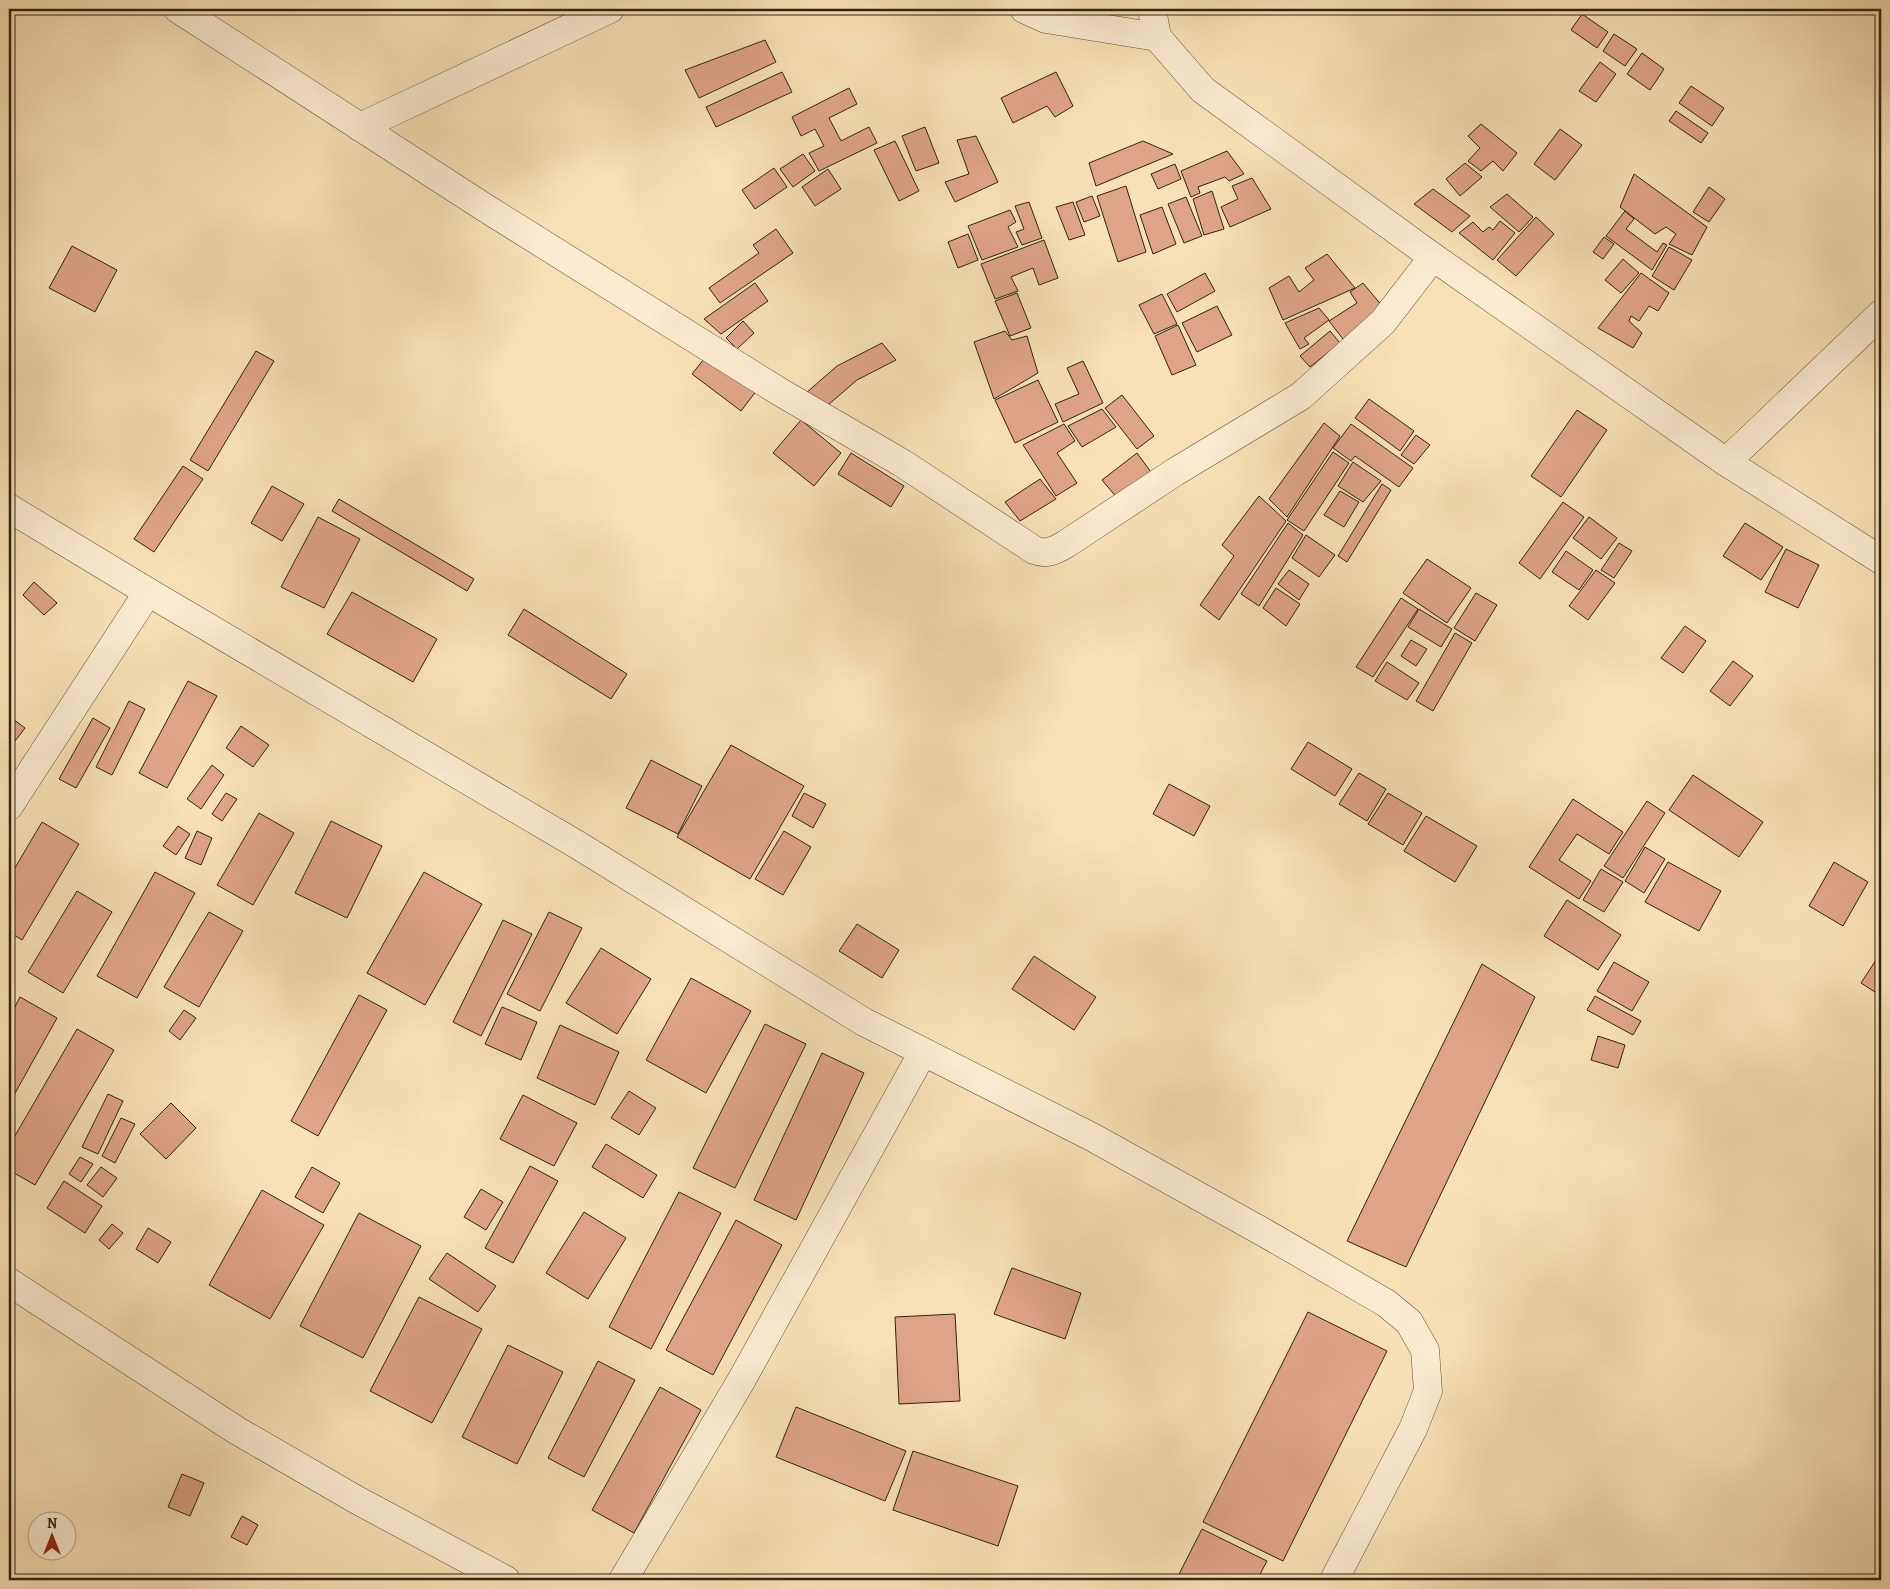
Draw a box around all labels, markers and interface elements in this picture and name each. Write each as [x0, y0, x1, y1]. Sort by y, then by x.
north arrow [28, 1512, 78, 1562]
text: N [47, 1514, 57, 1533]

